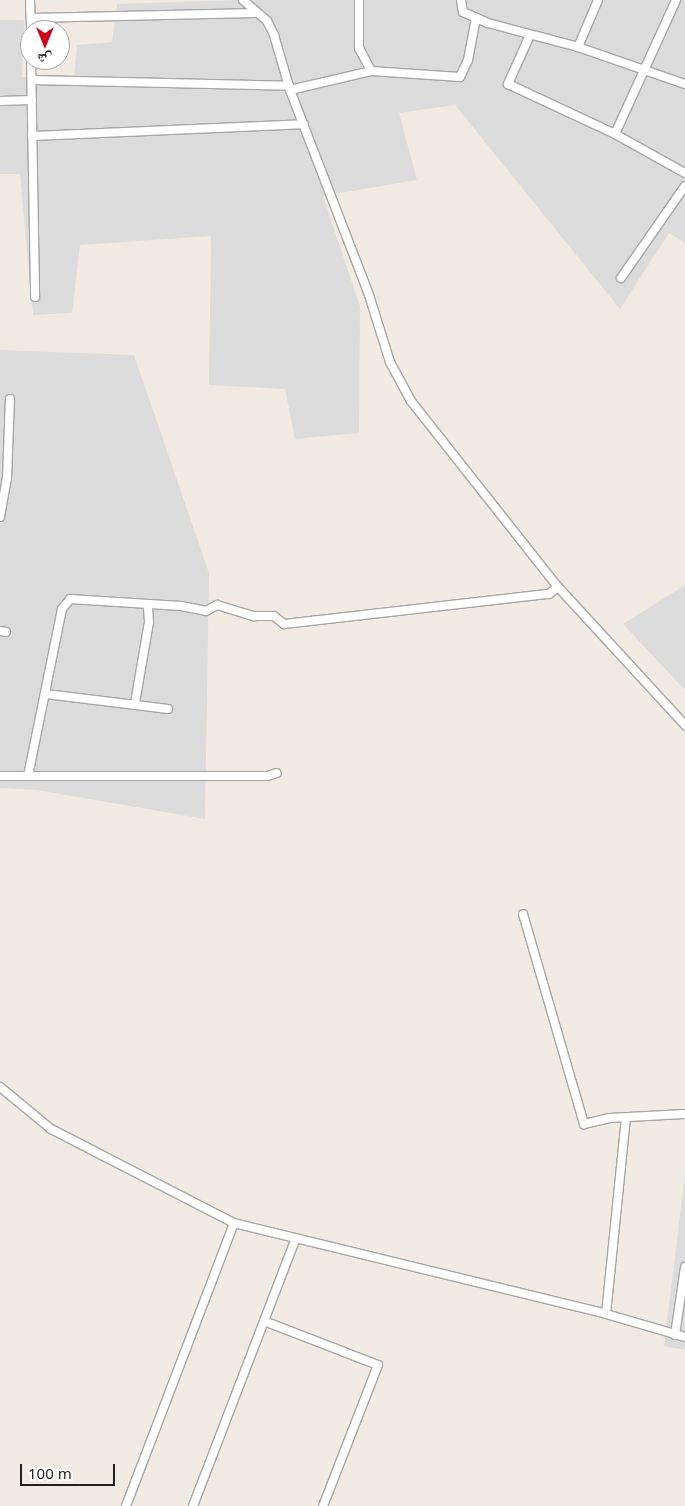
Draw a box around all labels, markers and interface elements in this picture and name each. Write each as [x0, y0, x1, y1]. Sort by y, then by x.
north arrow [20, 20, 70, 70]
text: ش [38, 50, 52, 69]
scale bar [22, 1454, 118, 1486]
text: 100 m [28, 1463, 72, 1483]

